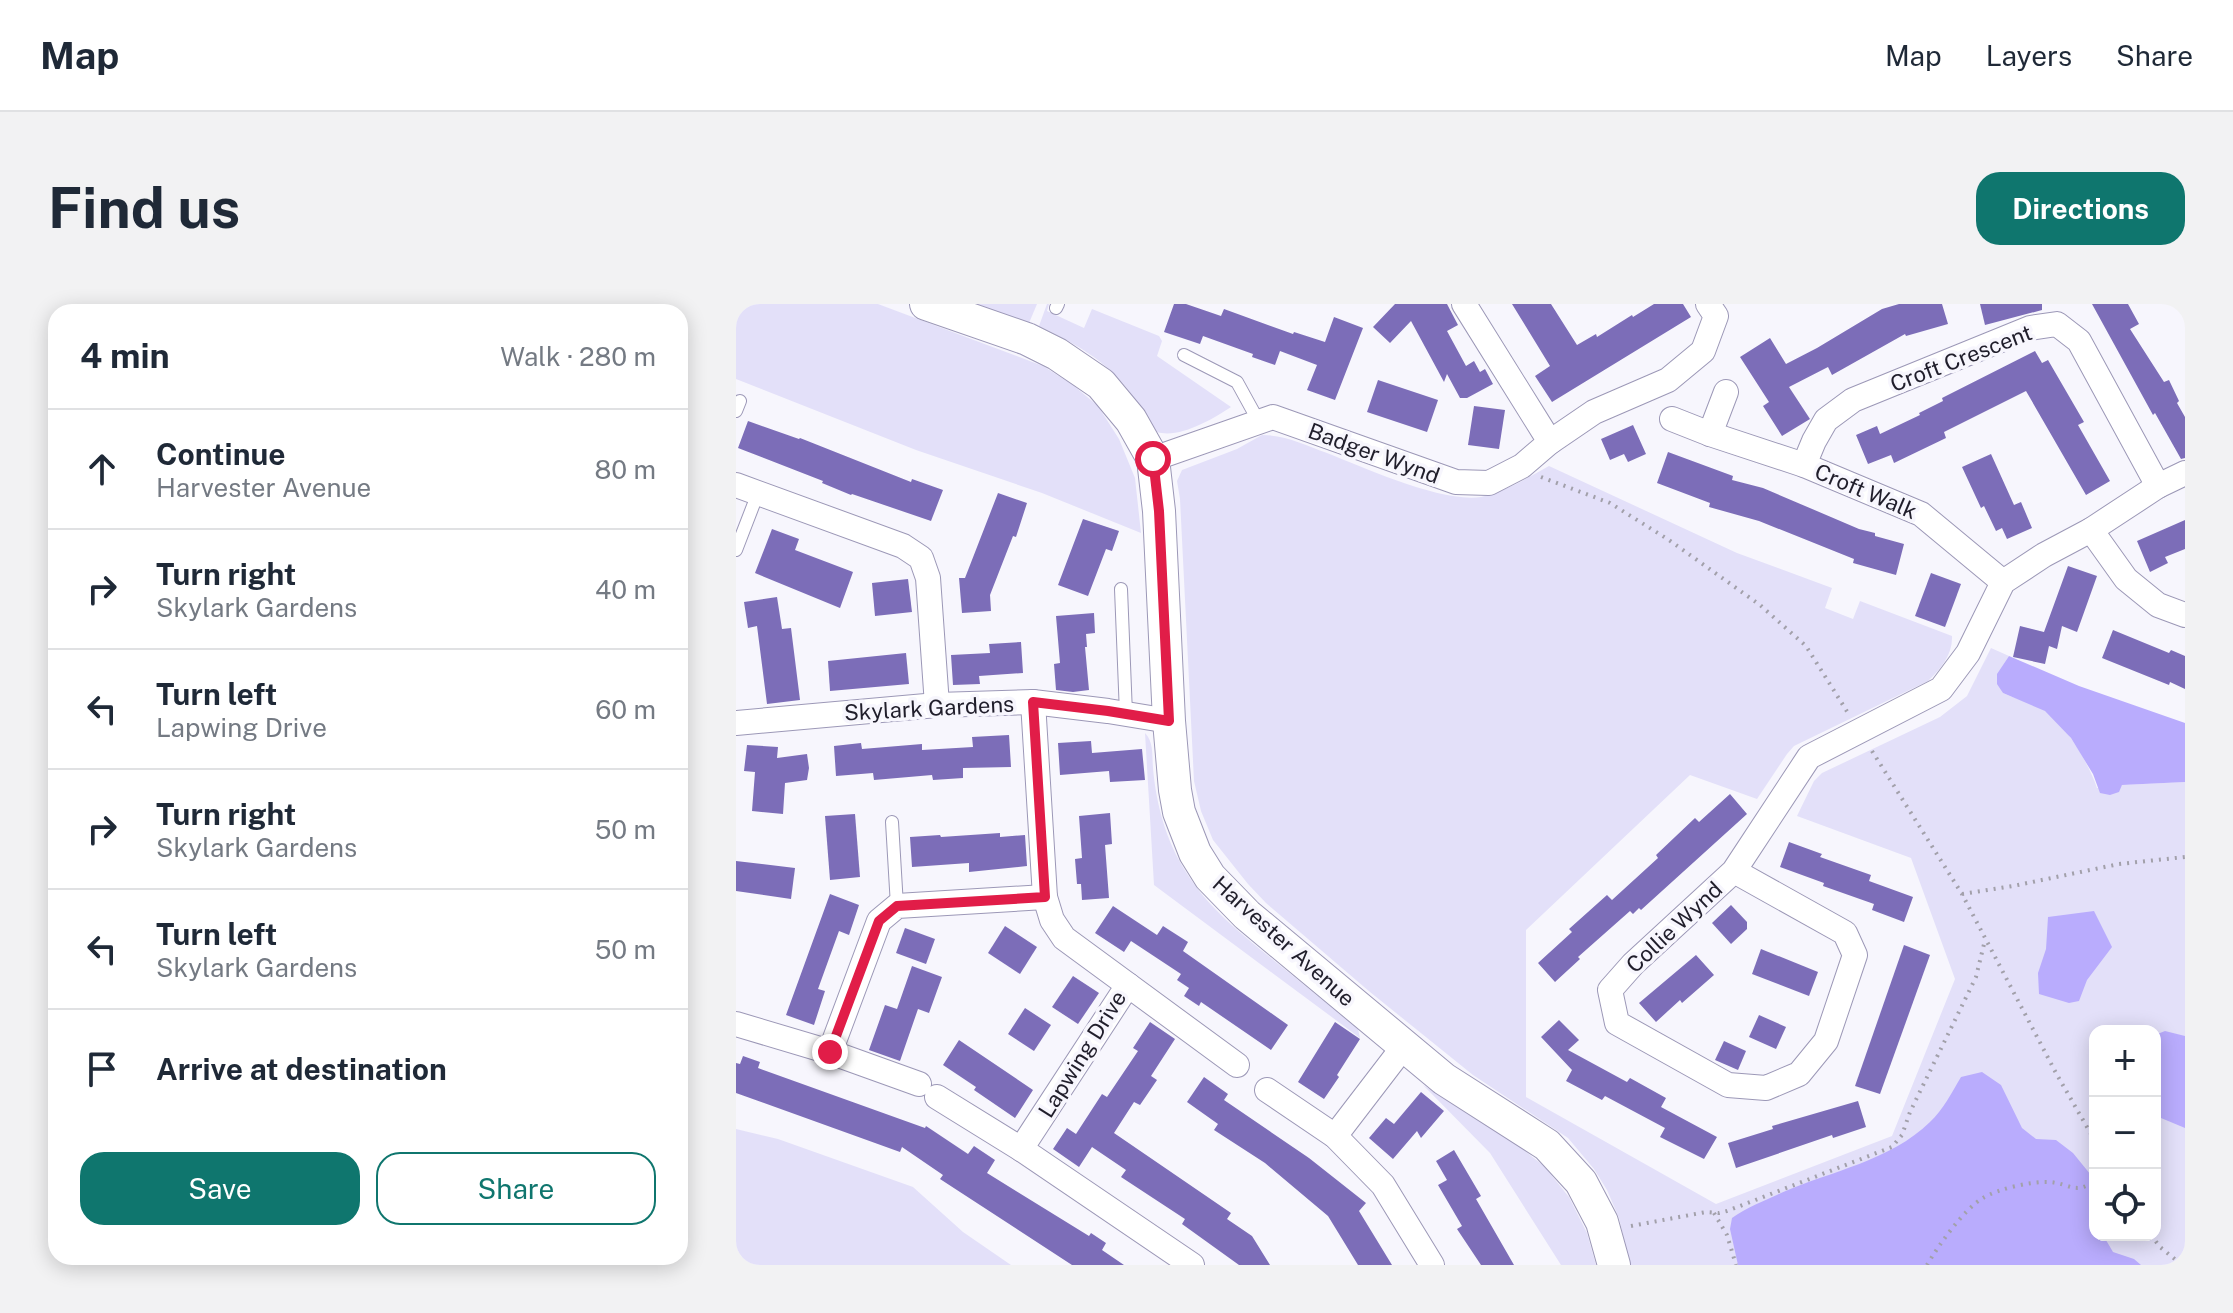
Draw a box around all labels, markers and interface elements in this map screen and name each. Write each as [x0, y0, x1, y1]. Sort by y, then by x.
text: Map [40, 33, 119, 78]
text: Map [1885, 39, 1942, 72]
text: Layers [1986, 39, 2072, 72]
text: Share [2116, 39, 2193, 72]
button: Directions [1976, 172, 2185, 245]
text: Find us [48, 175, 240, 241]
street label: Croft Crescent [1886, 319, 2036, 397]
text: 4 min [80, 336, 170, 376]
text: Walk · 280 m [500, 341, 656, 372]
street label: Badger Wynd [1305, 417, 1443, 489]
text: Continue [156, 436, 286, 472]
route start [1135, 441, 1171, 477]
icon: ahead [80, 447, 124, 491]
text: 80 m [595, 454, 656, 485]
street label: Croft Walk [1811, 458, 1921, 524]
text: Harvester Avenue [156, 472, 371, 503]
text: Turn right [156, 556, 296, 592]
icon: right [80, 567, 124, 611]
text: 40 m [595, 574, 656, 605]
text: Skylark Gardens [156, 592, 357, 623]
text: Turn left [156, 676, 277, 712]
icon: left [80, 687, 124, 731]
street label: Skylark Gardens [843, 691, 1015, 725]
text: 60 m [595, 694, 656, 725]
text: Lapwing Drive [156, 712, 327, 743]
text: Turn right [156, 796, 296, 832]
icon: right [80, 807, 124, 851]
text: 50 m [595, 814, 656, 845]
text: Skylark Gardens [156, 832, 357, 863]
street label: Harvester Avenue [1208, 870, 1360, 1012]
street label: Collie Wynd [1621, 876, 1727, 978]
text: Turn left [156, 916, 277, 952]
icon: left [80, 927, 124, 971]
text: 50 m [595, 934, 656, 965]
text: Skylark Gardens [156, 952, 357, 983]
street label: Lapwing Drive [1033, 986, 1131, 1122]
map controls [2089, 1025, 2161, 1241]
button: + [2089, 1025, 2161, 1097]
route end [812, 1034, 848, 1070]
icon: arrive [80, 1047, 124, 1091]
text: Arrive at destination [156, 1051, 447, 1087]
button: − [2089, 1097, 2161, 1169]
button: Save [80, 1152, 360, 1225]
button: Share [376, 1152, 656, 1225]
button: locate [2089, 1169, 2161, 1241]

